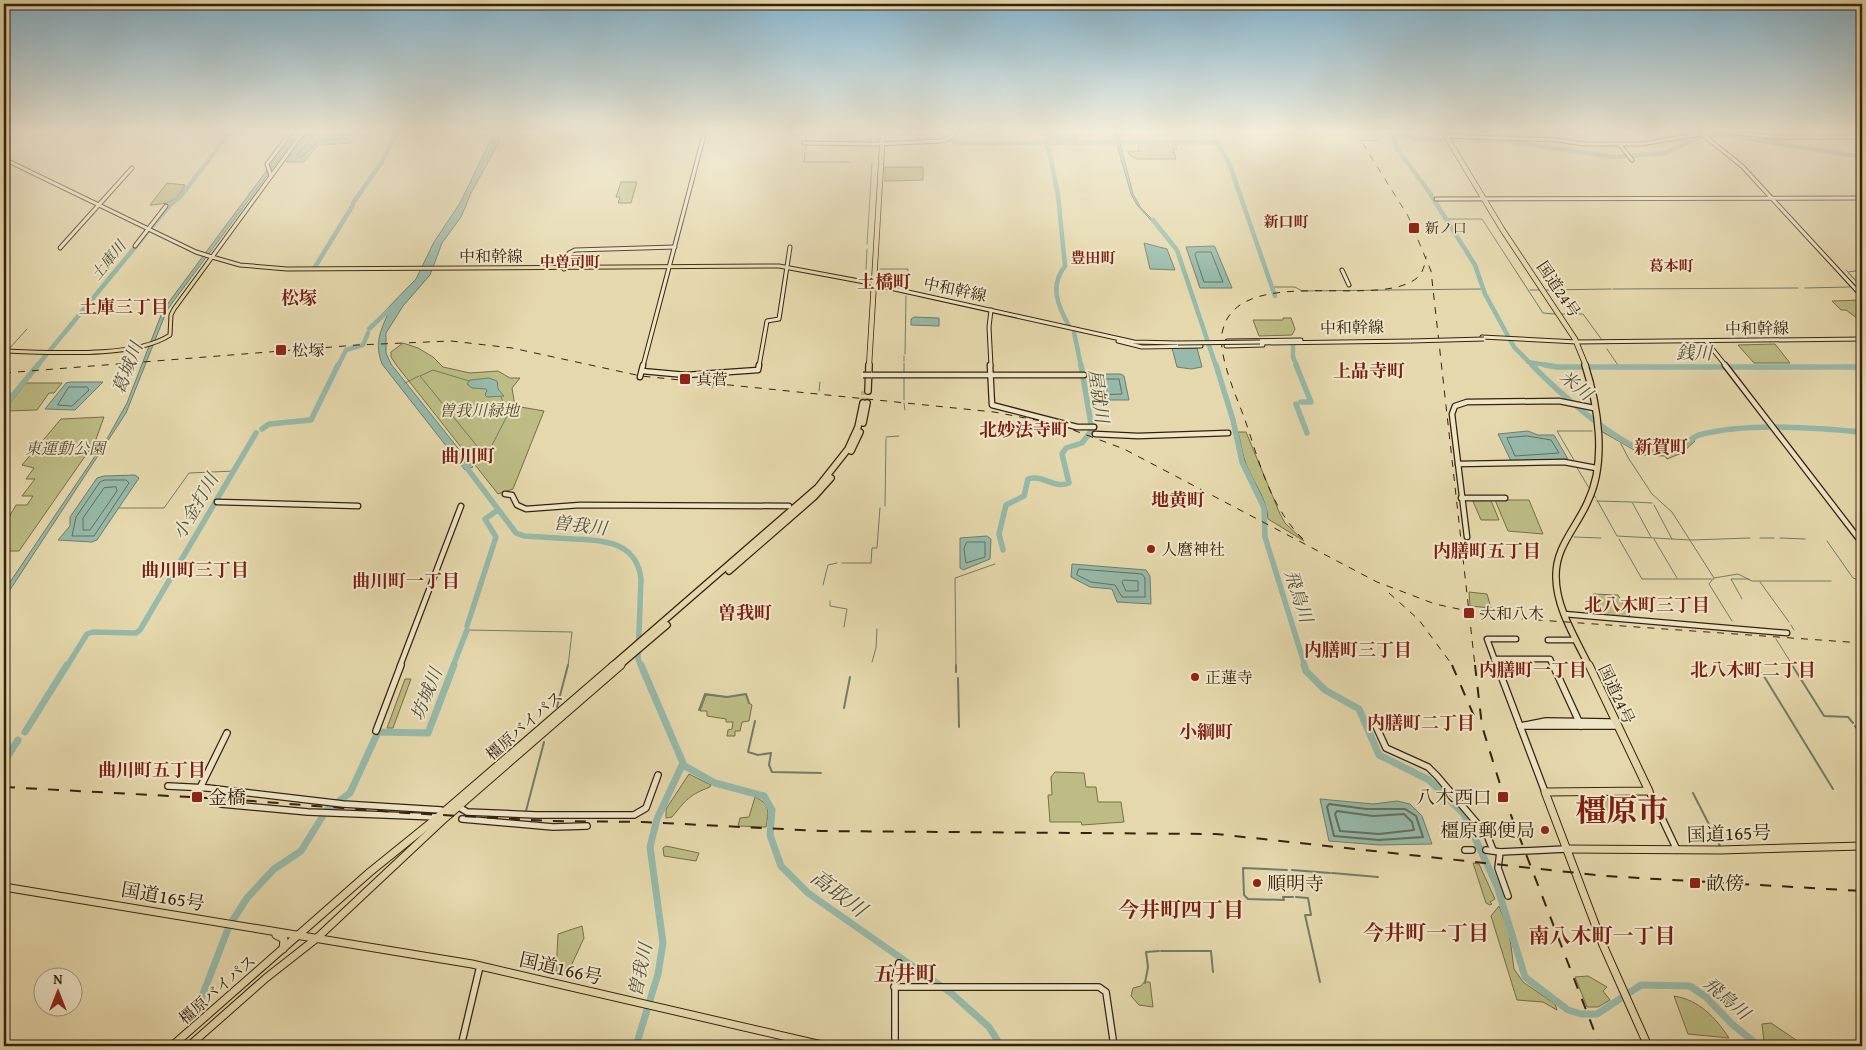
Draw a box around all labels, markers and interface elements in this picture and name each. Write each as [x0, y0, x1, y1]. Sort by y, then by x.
district label: 新口町 [1263, 211, 1309, 232]
place label: 新ノ口 [1425, 218, 1467, 238]
marker: 新ノ口 [1407, 221, 1421, 235]
water label: 土庫川 [86, 234, 132, 284]
street label: 中和幹線 [459, 244, 523, 268]
district label: 豊田町 [1070, 247, 1116, 268]
district label: 中曽司町 [540, 251, 600, 272]
district label: 葛本町 [1648, 255, 1694, 276]
street label: 国道24号 [1531, 256, 1587, 322]
district label: 土橋町 [857, 268, 911, 295]
street label: 中和幹線 [921, 271, 989, 307]
district label: 松塚 [281, 284, 317, 311]
district label: 土庫三丁目 [79, 293, 169, 320]
street label: 中和幹線 [1320, 314, 1384, 340]
street label: 中和幹線 [1725, 315, 1789, 341]
water label: 葛城川 [105, 336, 150, 398]
place label: 松塚 [292, 338, 324, 362]
water label: 銭川 [1676, 339, 1714, 366]
marker: 松塚 [274, 343, 288, 357]
district label: 上品寺町 [1333, 357, 1405, 384]
water label: 米川 [1554, 363, 1600, 408]
place label: 真菅 [696, 367, 728, 391]
water label: 屋就川 [1082, 367, 1116, 427]
marker: 真菅 [678, 372, 692, 386]
park label: 曽我川緑地 [439, 398, 521, 422]
district label: 北妙法寺町 [979, 416, 1069, 443]
district label: 新賀町 [1634, 433, 1688, 460]
park label: 東運動公園 [25, 436, 108, 460]
district label: 曲川町 [441, 442, 495, 469]
water label: 小金打川 [165, 466, 226, 544]
district label: 地黄町 [1151, 486, 1205, 513]
water label: 曽我川 [552, 508, 610, 542]
place label: 人麿神社 [1161, 537, 1225, 561]
district label: 内膳町五丁目 [1433, 537, 1541, 564]
marker: 人麿神社 [1145, 543, 1157, 555]
district label: 曲川町三丁目 [141, 556, 249, 583]
water label: 飛鳥川 [1278, 566, 1321, 628]
district label: 曲川町一丁目 [352, 567, 460, 594]
district label: 北八木町三丁目 [1584, 591, 1710, 618]
district label: 曽我町 [718, 599, 772, 626]
place label: 大和八木 [1480, 601, 1544, 625]
marker: 大和八木 [1462, 606, 1476, 620]
district label: 内膳町三丁目 [1304, 636, 1412, 663]
district label: 内膳町一丁目 [1479, 656, 1587, 683]
district label: 北八木町二丁目 [1690, 656, 1816, 683]
street label: 国道24号 [1593, 660, 1641, 728]
water label: 坊城川 [403, 662, 449, 724]
place label: 正蓮寺 [1205, 665, 1253, 689]
marker: 正蓮寺 [1189, 671, 1201, 683]
street label: 橿原バイパス [480, 685, 568, 765]
district label: 内膳町二丁目 [1367, 709, 1475, 736]
district label: 小綱町 [1179, 718, 1233, 745]
district label: 曲川町五丁目 [98, 756, 206, 783]
place label: 金橋 [208, 783, 246, 811]
place label: 八木西口 [1416, 783, 1492, 811]
district label: 橿原市 [1576, 787, 1669, 832]
marker: 金橋 [190, 790, 204, 804]
marker: 八木西口 [1496, 790, 1510, 804]
place label: 橿原郵便局 [1440, 816, 1535, 844]
street label: 国道165号 [1686, 818, 1772, 848]
marker: 橿原郵便局 [1539, 824, 1551, 836]
water label: 高取川 [805, 862, 875, 926]
place label: 順明寺 [1267, 869, 1324, 897]
place label: 畝傍 [1706, 869, 1744, 897]
street label: 国道165号 [119, 875, 207, 917]
marker: 畝傍 [1688, 876, 1702, 890]
marker: 順明寺 [1251, 877, 1263, 889]
district label: 今井町四丁目 [1118, 894, 1244, 925]
district label: 今井町一丁目 [1363, 917, 1489, 948]
district label: 南八木町一丁目 [1529, 920, 1676, 951]
water label: 曽我川 [621, 939, 659, 999]
street label: 国道166号 [517, 945, 605, 991]
street label: 橿原バイパス [173, 949, 261, 1029]
district label: 五井町 [874, 958, 937, 989]
north arrow [32, 968, 82, 1018]
text: N [53, 969, 63, 989]
water label: 飛鳥川 [1698, 970, 1758, 1027]

